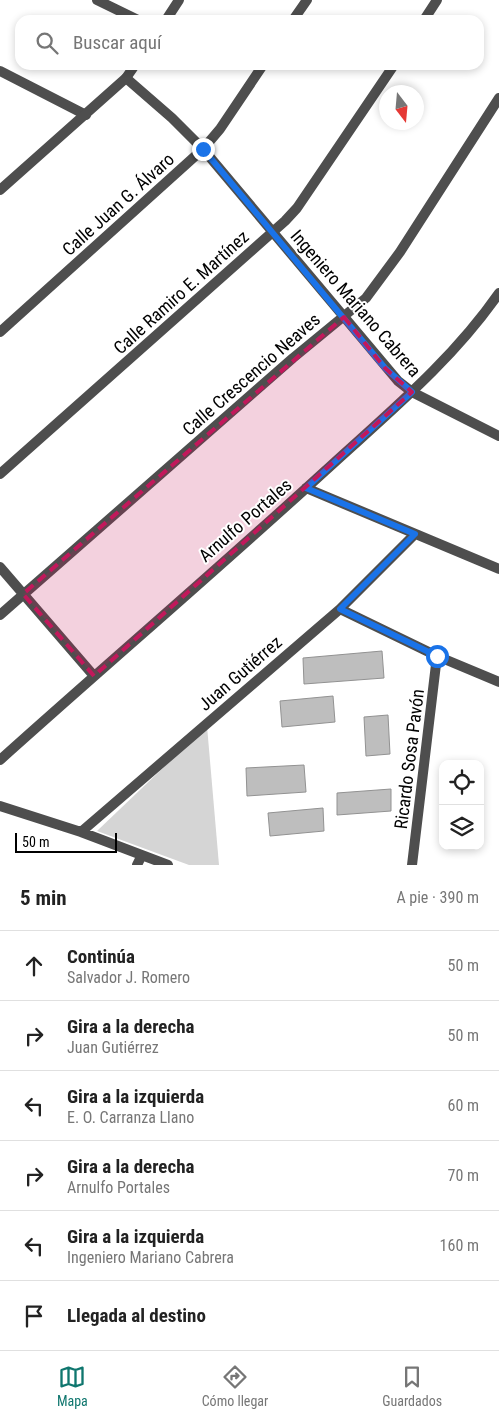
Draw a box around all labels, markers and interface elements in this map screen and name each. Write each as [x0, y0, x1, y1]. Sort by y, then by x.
search box [15, 15, 484, 70]
icon: search [33, 29, 61, 57]
text: Buscar aquí [73, 31, 162, 54]
north arrow [379, 85, 424, 130]
route end [192, 138, 215, 161]
street label: Calle Juan G. Álvaro [58, 148, 178, 260]
street label: Ingeniero Mariano Cabrera [286, 225, 426, 381]
street label: Calle Ramiro E. Martínez [109, 226, 253, 358]
street label: Calle Crescencio Neaves [178, 309, 324, 439]
street label: Arnulfo Portales [194, 474, 296, 566]
street label: Juan Gutiérrez [194, 631, 286, 715]
route start [426, 645, 449, 668]
street label: Ricardo Sosa Pavón [390, 688, 428, 830]
map controls [439, 760, 484, 850]
button: locate [439, 760, 484, 805]
button: layers [439, 805, 484, 850]
scale bar [15, 830, 118, 853]
text: 50 m [22, 834, 50, 850]
text: 5 min [20, 886, 67, 910]
text: A pie · 390 m [396, 888, 479, 907]
text: Continúa [67, 945, 135, 968]
icon: ahead [20, 952, 48, 980]
text: 50 m [447, 956, 479, 975]
text: Salvador J. Romero [67, 968, 190, 987]
text: Gira a la derecha [67, 1015, 194, 1038]
icon: right [20, 1022, 48, 1050]
text: 50 m [447, 1026, 479, 1045]
text: Juan Gutiérrez [67, 1038, 159, 1057]
text: Gira a la izquierda [67, 1085, 204, 1108]
icon: left [20, 1092, 48, 1120]
text: 60 m [447, 1096, 479, 1115]
text: E. O. Carranza Llano [67, 1108, 194, 1127]
text: Gira a la derecha [67, 1155, 194, 1178]
icon: right [20, 1162, 48, 1190]
text: 70 m [447, 1166, 479, 1185]
text: Arnulfo Portales [67, 1178, 170, 1197]
text: Gira a la izquierda [67, 1225, 204, 1248]
icon: left [20, 1232, 48, 1260]
text: 160 m [440, 1236, 479, 1255]
text: Ingeniero Mariano Cabrera [67, 1248, 234, 1267]
icon: arrive [20, 1302, 48, 1330]
text: Llegada al destino [67, 1304, 206, 1327]
tab: Mapa [57, 1363, 88, 1409]
tab: Cómo llegar [202, 1363, 268, 1409]
tab: Guardados [382, 1363, 442, 1409]

